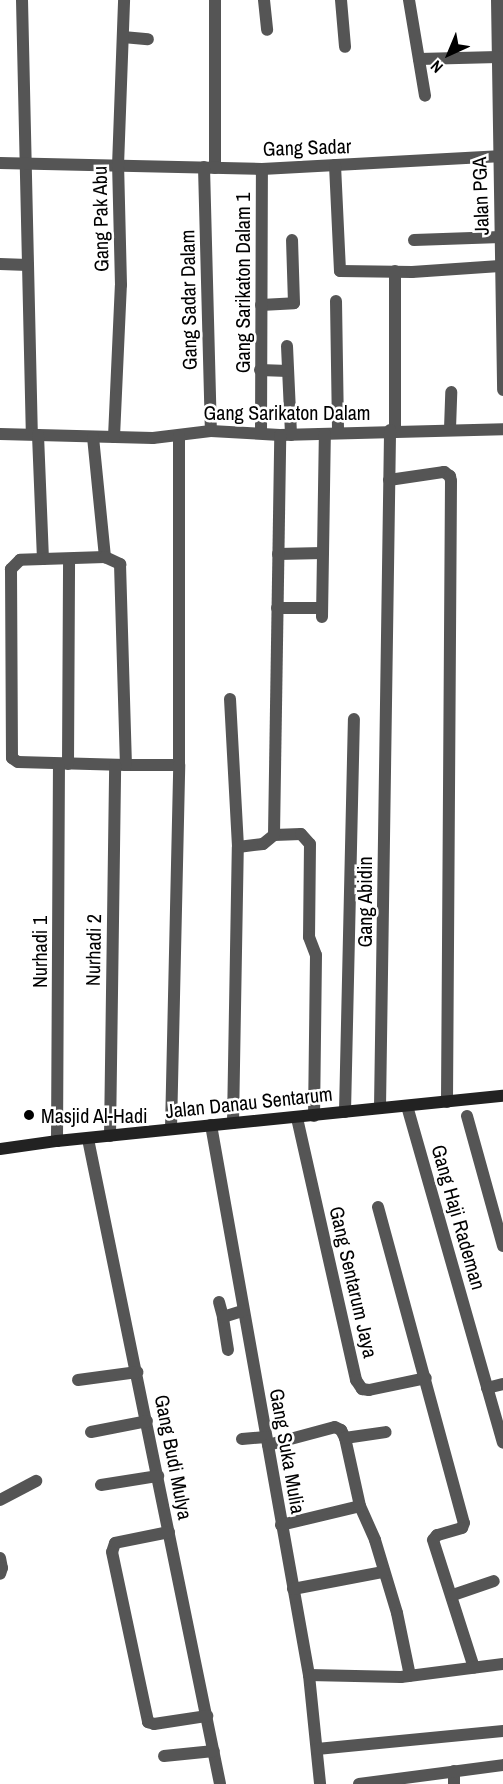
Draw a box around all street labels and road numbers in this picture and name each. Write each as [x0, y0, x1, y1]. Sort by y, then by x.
street label: Gang Sadar [262, 133, 352, 161]
street label: Jalan PGA [467, 156, 493, 236]
street label: Gang Pak Abu [87, 165, 113, 273]
street label: Gang Sarikaton Dalam 1 [230, 193, 254, 373]
street label: Gang Sadar Dalam [175, 230, 201, 370]
street label: Gang Sarikaton Dalam [204, 400, 370, 424]
street label: Gang Abidin [352, 856, 376, 948]
street label: Nurhadi 2 [80, 914, 106, 986]
street label: Nurhadi 1 [27, 916, 51, 988]
street label: Jalan Danau Sentarum [164, 1081, 334, 1123]
street label: Gang Haji Rademan [427, 1142, 491, 1292]
street label: Gang Sentarum Jaya [325, 1204, 383, 1360]
street label: Gang Suka Mulia [265, 1387, 311, 1515]
street label: Gang Budi Mulya [150, 1393, 198, 1521]

